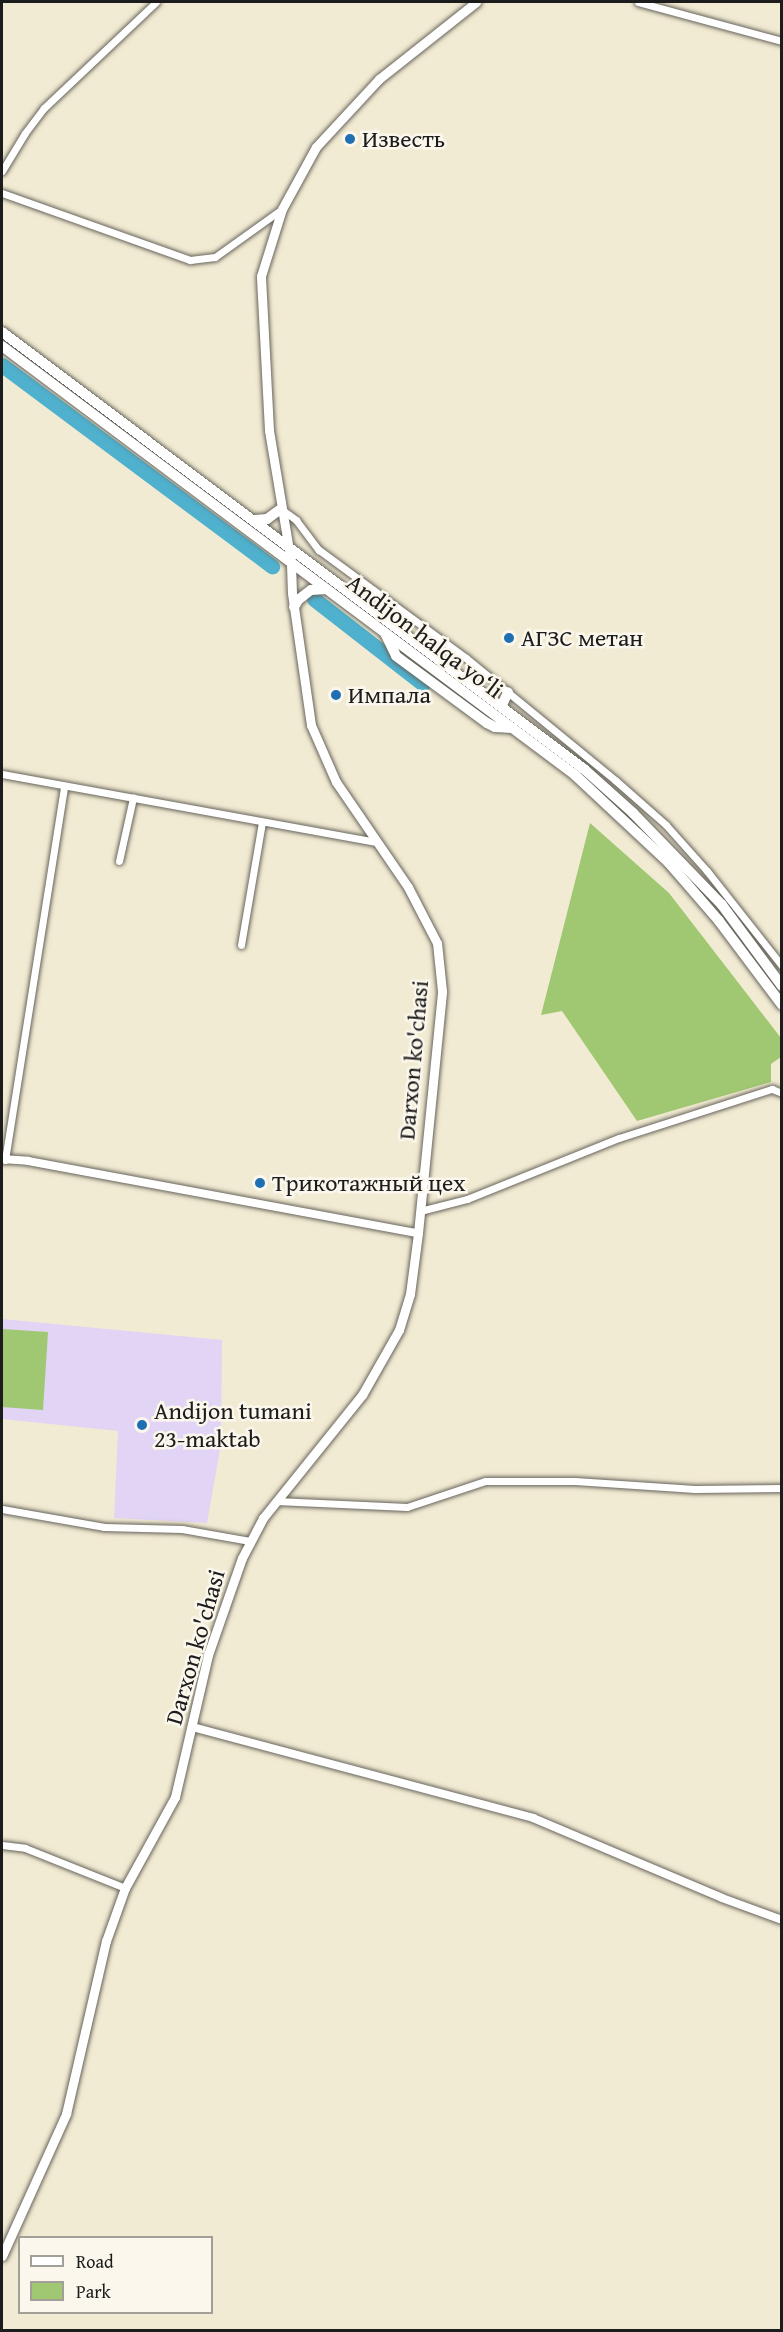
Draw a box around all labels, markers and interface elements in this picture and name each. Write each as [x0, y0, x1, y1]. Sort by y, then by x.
place label: Известь [362, 125, 445, 153]
marker: Известь [343, 132, 357, 146]
street label: Andijon halqa yo‘li [341, 568, 509, 704]
place label: АГЗС метан [521, 624, 643, 652]
marker: АГЗС метан [502, 631, 516, 645]
place label: Импала [348, 681, 431, 709]
marker: Импала [329, 688, 343, 702]
street label: Darxon ko'chasi [392, 979, 434, 1141]
place label: Трикотажный цех [272, 1169, 466, 1197]
marker: Трикотажный цех [253, 1176, 267, 1190]
place label: Andijon tumani 23-maktab [154, 1397, 312, 1453]
marker: Andijon tumani 23-maktab [135, 1418, 149, 1432]
street label: Darxon ko'chasi [159, 1566, 231, 1728]
legend [18, 2236, 213, 2314]
text: Road [76, 2248, 114, 2275]
text: Park [76, 2278, 111, 2305]

